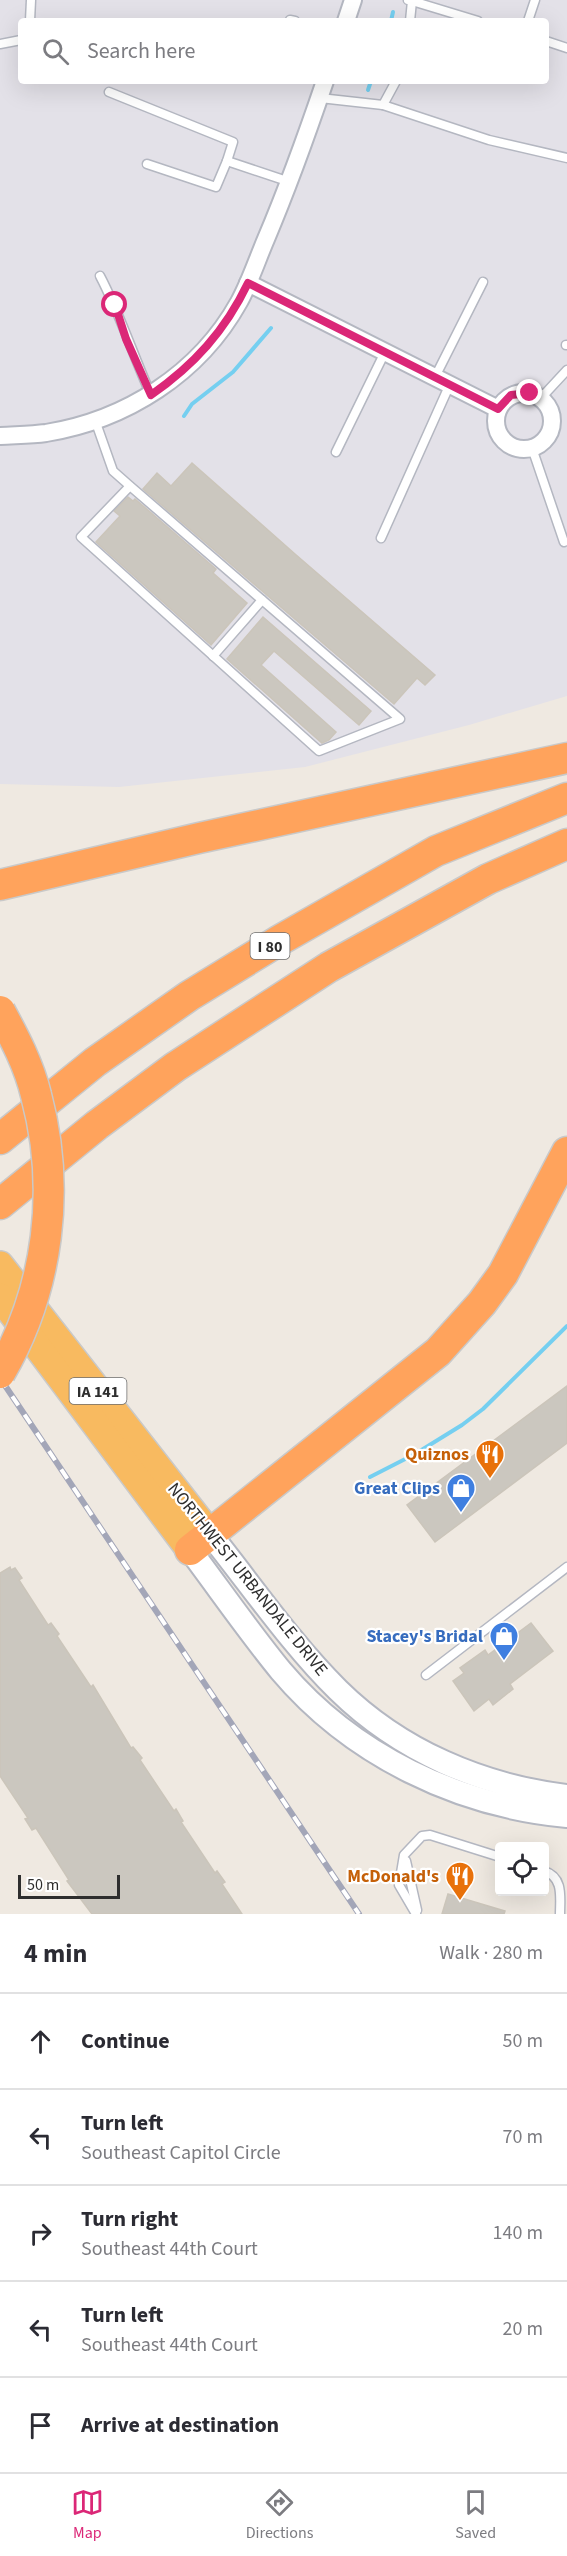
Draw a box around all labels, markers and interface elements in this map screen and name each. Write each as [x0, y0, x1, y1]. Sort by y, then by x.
search box [18, 18, 549, 84]
icon: search [39, 35, 72, 68]
text: Search here [87, 35, 195, 67]
route start [101, 291, 127, 317]
route end [516, 379, 542, 405]
road number: I 80 [250, 933, 290, 959]
road number: IA 141 [70, 1378, 126, 1404]
restaurant icon: Quiznos [474, 1438, 506, 1480]
place label: Quiznos [405, 1442, 469, 1467]
shop icon: Great Clips [445, 1472, 477, 1514]
place label: Great Clips [354, 1476, 440, 1501]
street label: NORTHWEST URBANDALE DRIVE [162, 1477, 334, 1681]
shop icon: Stacey's Bridal [488, 1620, 520, 1662]
place label: Stacey's Bridal [366, 1624, 483, 1649]
map controls [495, 1842, 549, 1896]
button: locate [495, 1842, 549, 1896]
restaurant icon: McDonald's [444, 1860, 476, 1902]
place label: McDonald's [347, 1864, 439, 1889]
scale bar [18, 1872, 120, 1900]
text: 50 m [27, 1874, 59, 1896]
text: 4 min [24, 1935, 87, 1972]
text: Walk · 280 m [439, 1939, 543, 1967]
icon: ahead [24, 2025, 57, 2058]
text: Continue [81, 2025, 170, 2057]
text: 50 m [503, 2027, 543, 2055]
text: Turn left [81, 2107, 163, 2139]
icon: left [24, 2121, 57, 2154]
text: 70 m [503, 2123, 543, 2151]
text: Southeast Capitol Circle [81, 2139, 281, 2167]
text: Turn right [81, 2203, 178, 2235]
icon: right [24, 2217, 57, 2250]
text: 140 m [493, 2219, 543, 2247]
text: Southeast 44th Court [81, 2235, 258, 2263]
text: Turn left [81, 2299, 163, 2331]
icon: left [24, 2313, 57, 2346]
text: 20 m [503, 2315, 543, 2343]
text: Southeast 44th Court [81, 2331, 258, 2359]
icon: arrive [24, 2409, 57, 2442]
text: Arrive at destination [81, 2409, 279, 2441]
tab: Map [71, 2486, 104, 2544]
tab: Directions [246, 2486, 313, 2544]
tab: Saved [455, 2486, 496, 2544]

